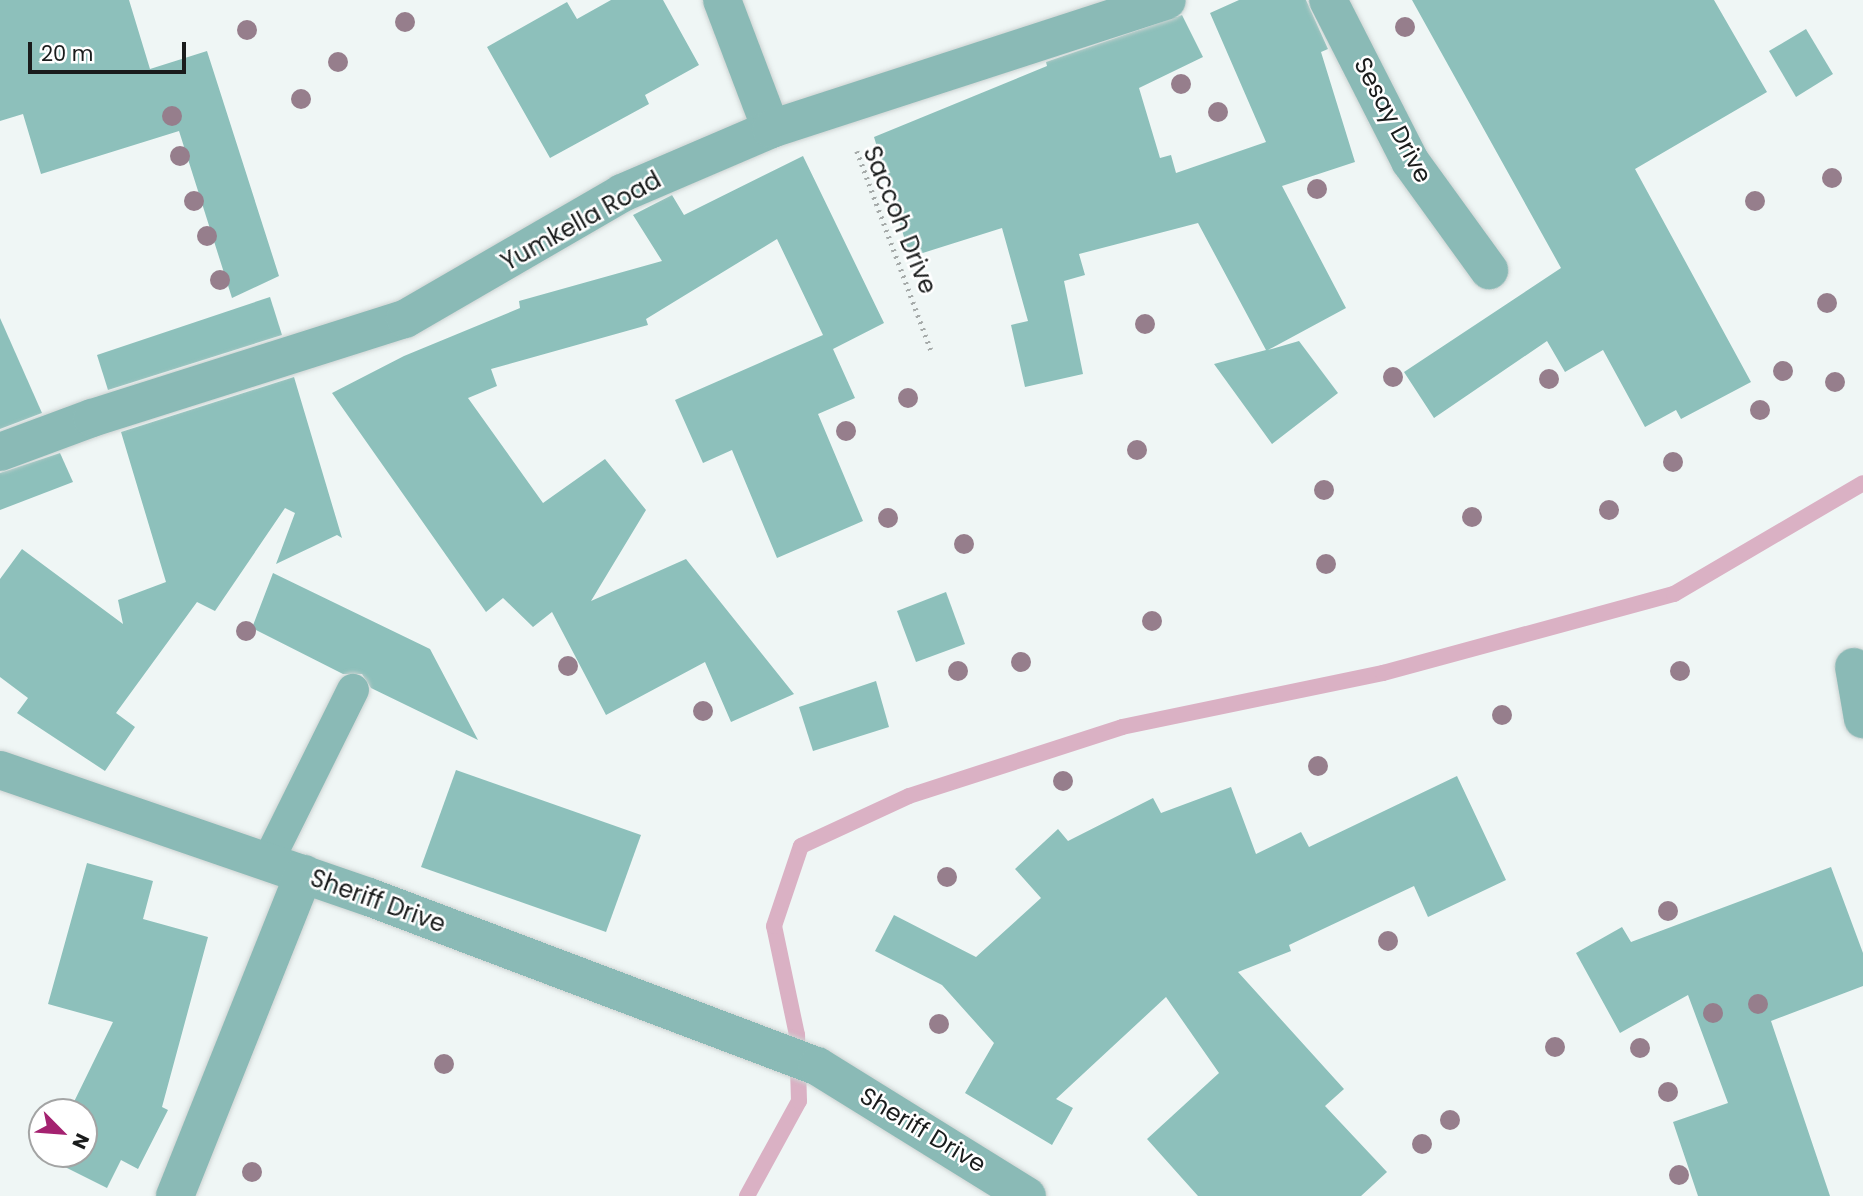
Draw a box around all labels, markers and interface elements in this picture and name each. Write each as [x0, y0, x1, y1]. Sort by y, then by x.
scale bar [32, 28, 189, 72]
text: 20 m [41, 39, 94, 68]
street label: Sesay Drive [1348, 52, 1438, 188]
street label: Saccoh Drive [857, 142, 943, 298]
street label: Yumkella Road [496, 165, 666, 277]
street label: Sheriff Drive [307, 863, 449, 939]
street label: Sheriff Drive [855, 1081, 991, 1179]
north arrow [28, 1098, 98, 1168]
text: N [65, 1129, 96, 1153]

